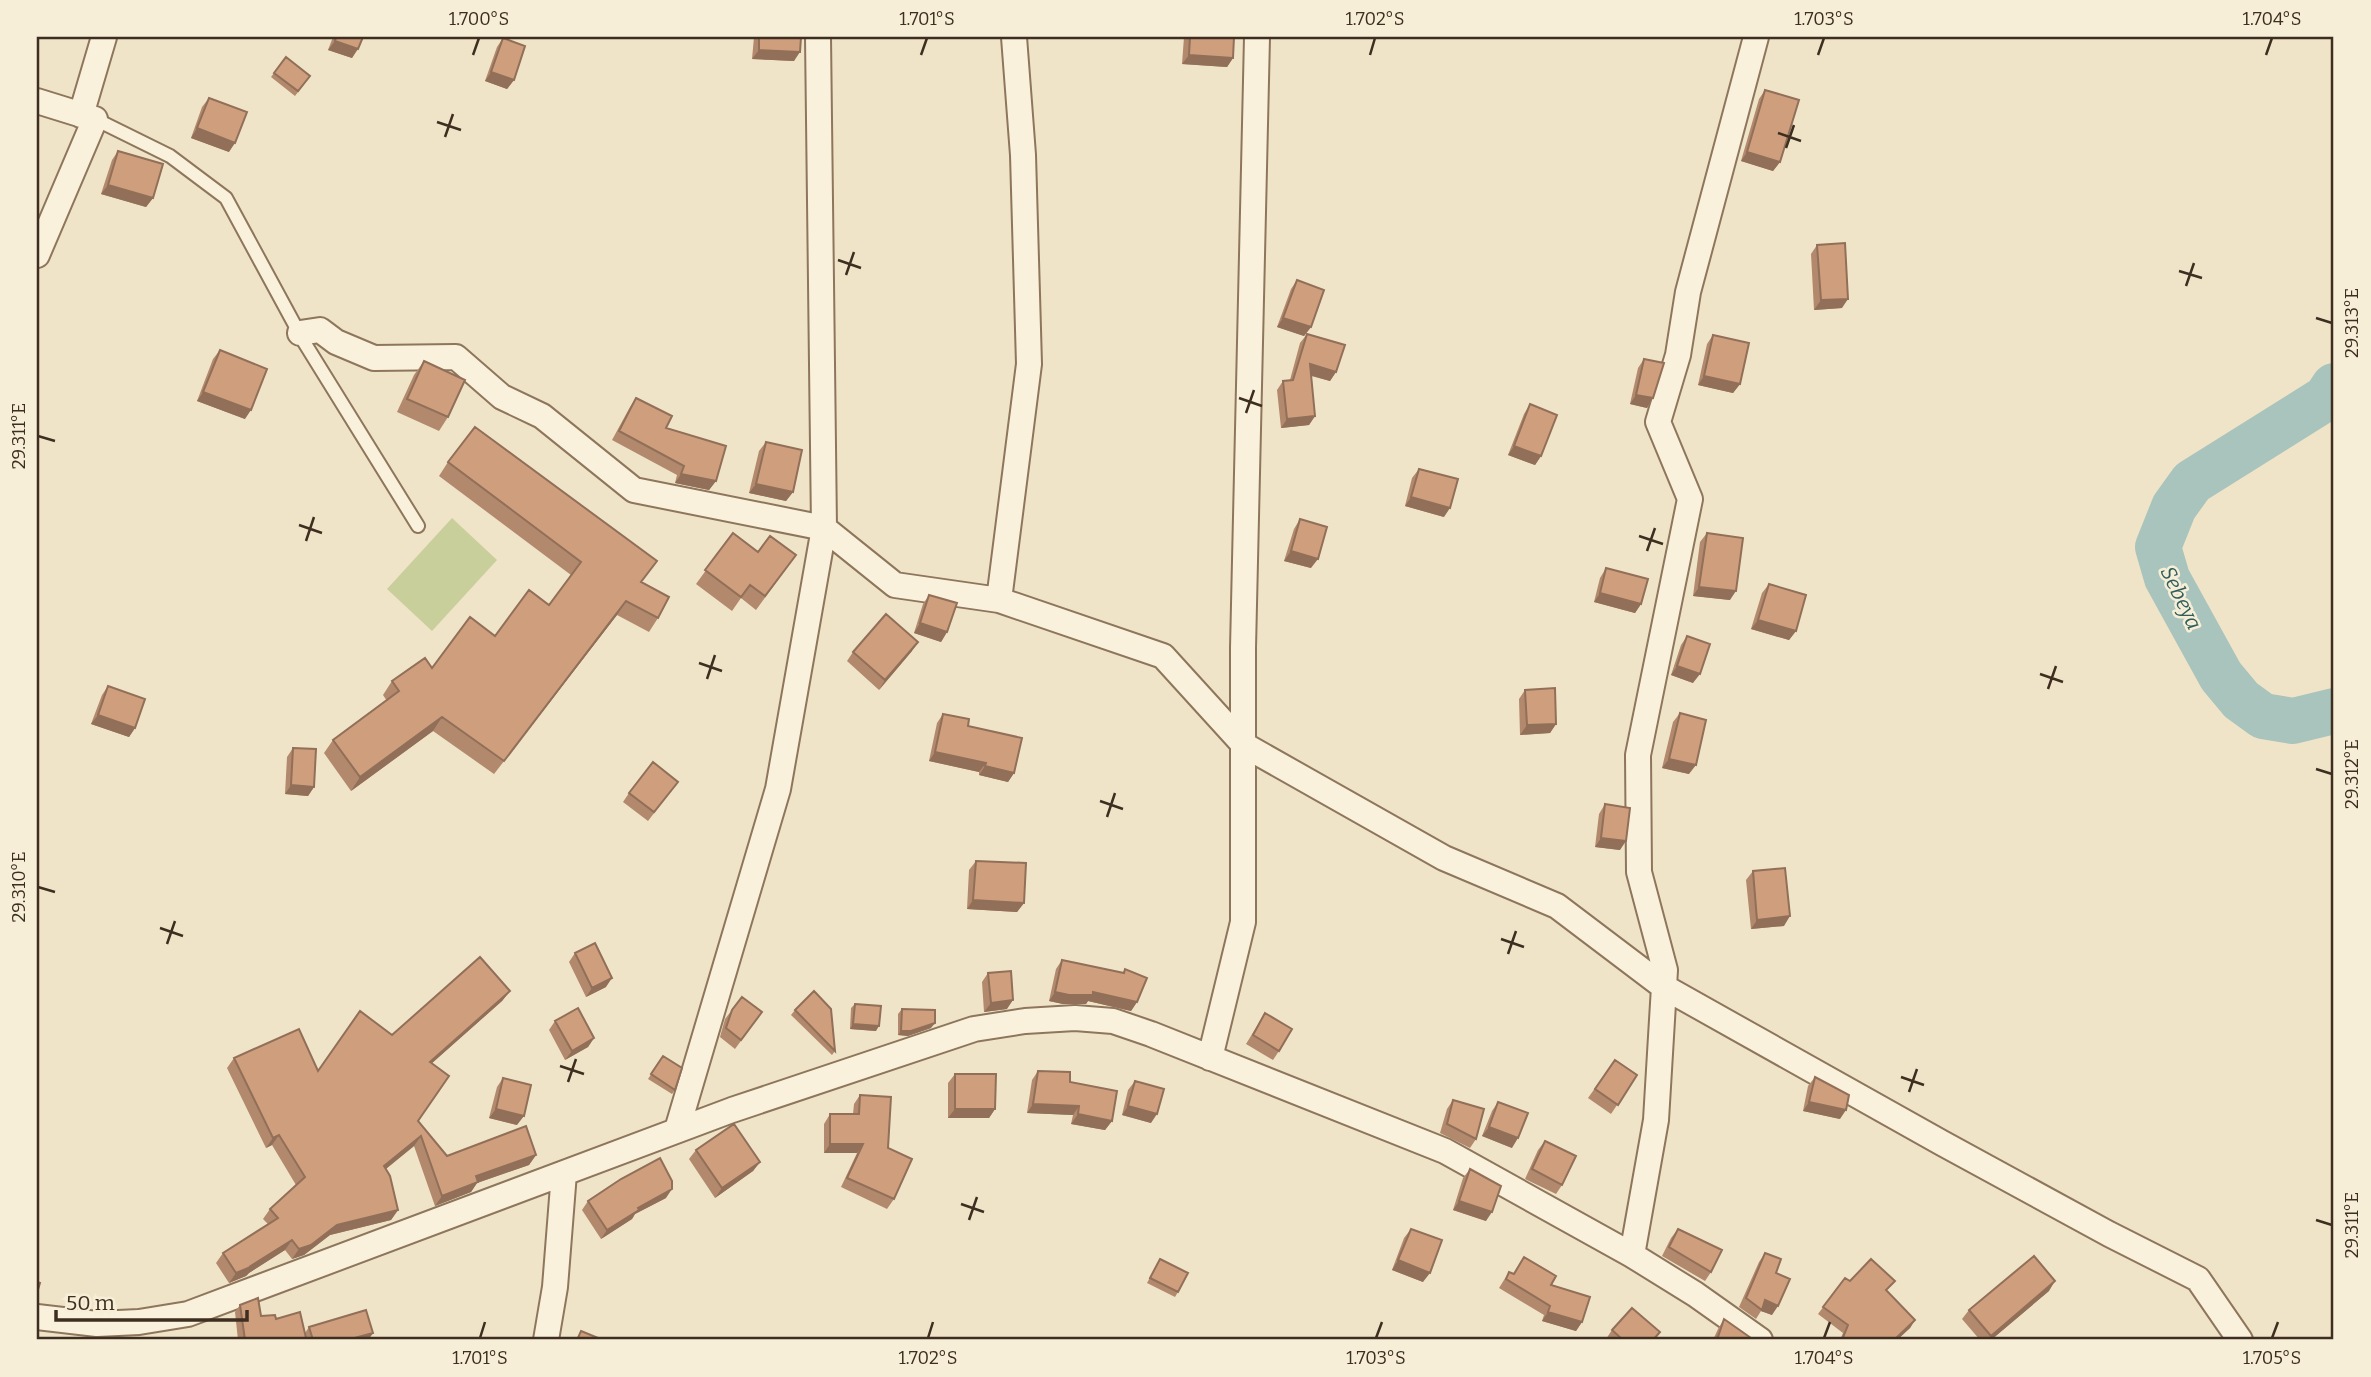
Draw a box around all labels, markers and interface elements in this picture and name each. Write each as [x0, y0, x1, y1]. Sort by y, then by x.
text: 1.700°S [449, 8, 509, 30]
text: 1.701°S [899, 8, 955, 30]
text: 1.702°S [1345, 8, 1405, 30]
text: 1.703°S [1794, 8, 1854, 30]
text: 1.704°S [2243, 8, 2301, 30]
text: 29.313°E [2341, 288, 2363, 358]
text: 29.311°E [8, 403, 30, 469]
water label: Sebeya [2155, 562, 2207, 634]
text: 29.312°E [2341, 739, 2363, 809]
text: 29.310°E [8, 851, 30, 923]
text: 29.311°E [2341, 1192, 2363, 1258]
scale bar [56, 1279, 247, 1323]
text: 50 m [66, 1290, 115, 1316]
text: 1.701°S [452, 1347, 508, 1369]
text: 1.702°S [898, 1347, 958, 1369]
text: 1.703°S [1346, 1347, 1406, 1369]
text: 1.704°S [1795, 1347, 1853, 1369]
text: 1.705°S [2243, 1347, 2301, 1369]

